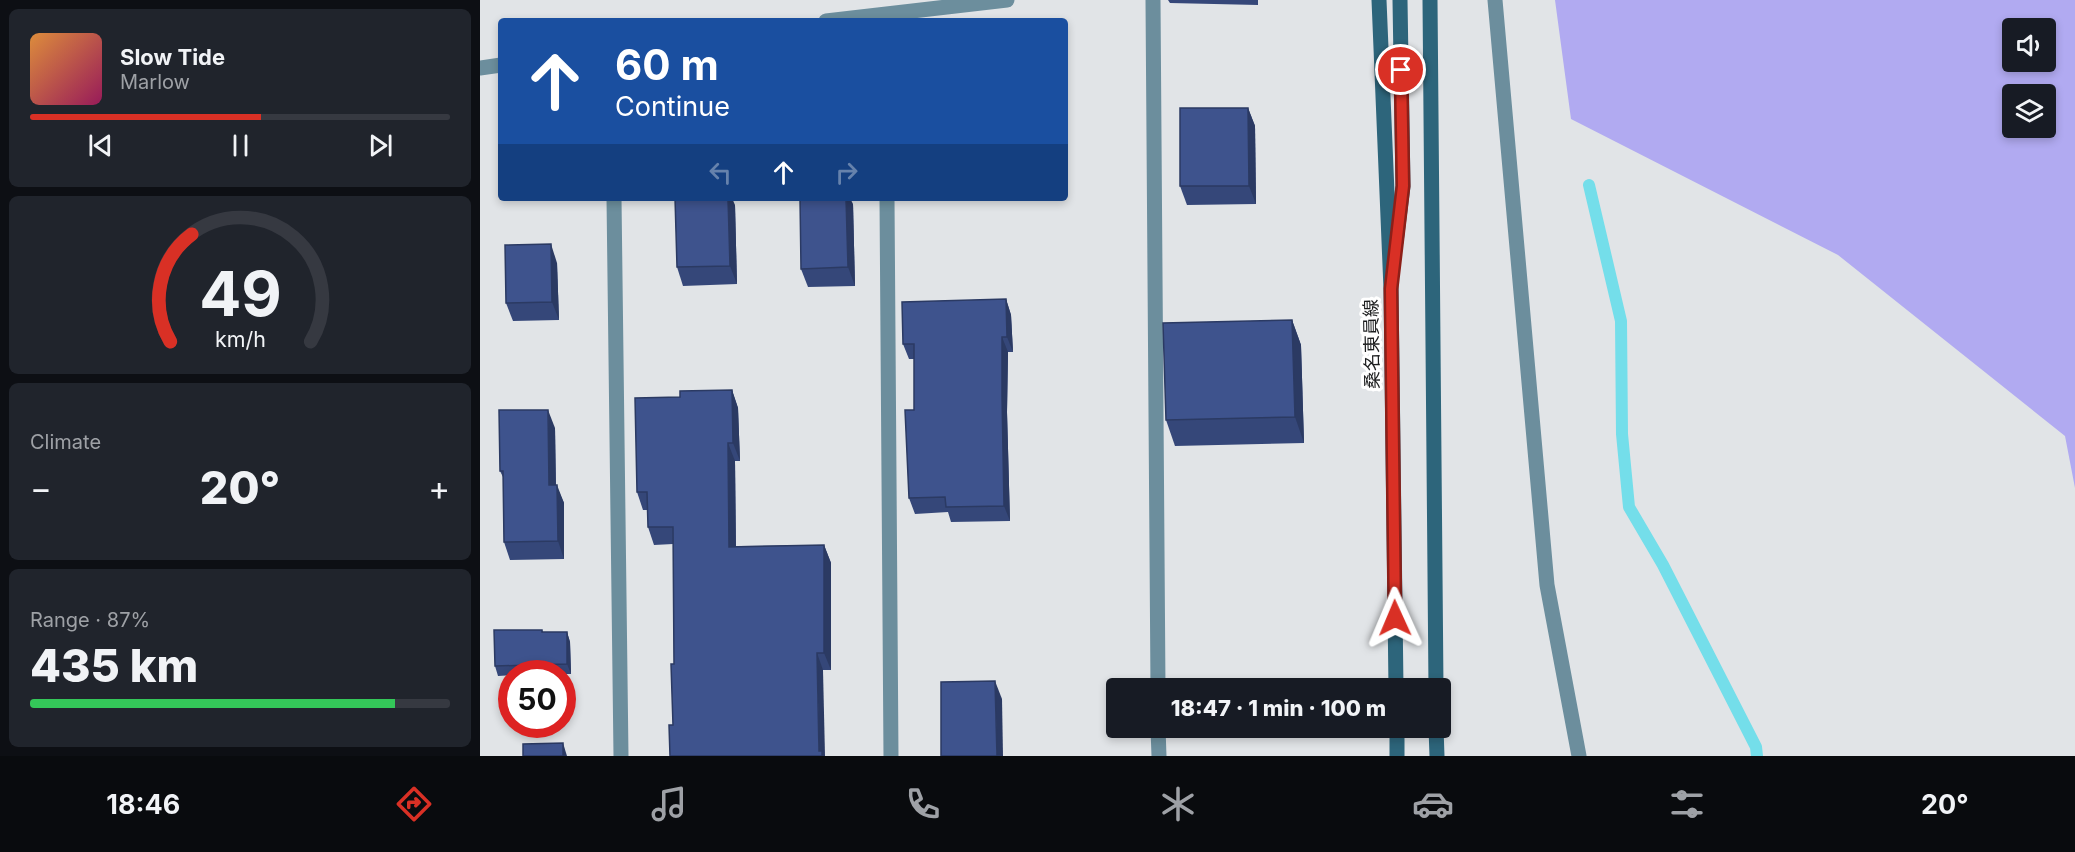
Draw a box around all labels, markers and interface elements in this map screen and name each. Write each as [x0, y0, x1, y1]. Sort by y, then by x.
map controls [2002, 18, 2056, 138]
button: sound [2002, 18, 2056, 72]
text: 60 m [615, 39, 719, 90]
icon: ahead [516, 42, 594, 120]
text: Slow Tide [120, 44, 225, 70]
pin [1375, 44, 1426, 95]
icon: arrive [1384, 53, 1417, 86]
text: Marlow [120, 70, 190, 94]
button: layers [2002, 84, 2056, 138]
text: Continue [615, 90, 730, 123]
icon: previous [84, 129, 117, 162]
icon: pause [224, 129, 257, 162]
icon: next [364, 129, 397, 162]
icon: left [704, 156, 737, 189]
icon: ahead [767, 156, 800, 189]
icon: right [830, 156, 863, 189]
text: 49 [199, 256, 281, 331]
street label: 桑名東員線 [1360, 299, 1383, 389]
text: km/h [215, 326, 265, 352]
text: Climate [30, 430, 101, 454]
text: 20° [200, 460, 280, 515]
text: − [30, 468, 52, 508]
text: + [428, 468, 450, 508]
position arrow [1363, 586, 1427, 650]
text: Range · 87% [30, 608, 150, 632]
text: 435 km [30, 638, 198, 693]
speed limit sign: 50 [498, 660, 576, 738]
text: 18:47 · 1 min · 100 m [1171, 695, 1386, 721]
icon: directions [393, 783, 435, 825]
icon: music [648, 783, 690, 825]
icon: phone [902, 783, 944, 825]
icon: climate [1157, 783, 1199, 825]
icon: car [1412, 783, 1454, 825]
icon: filters [1666, 783, 1708, 825]
text: 18:46 [106, 788, 180, 821]
text: 20° [1921, 788, 1969, 821]

